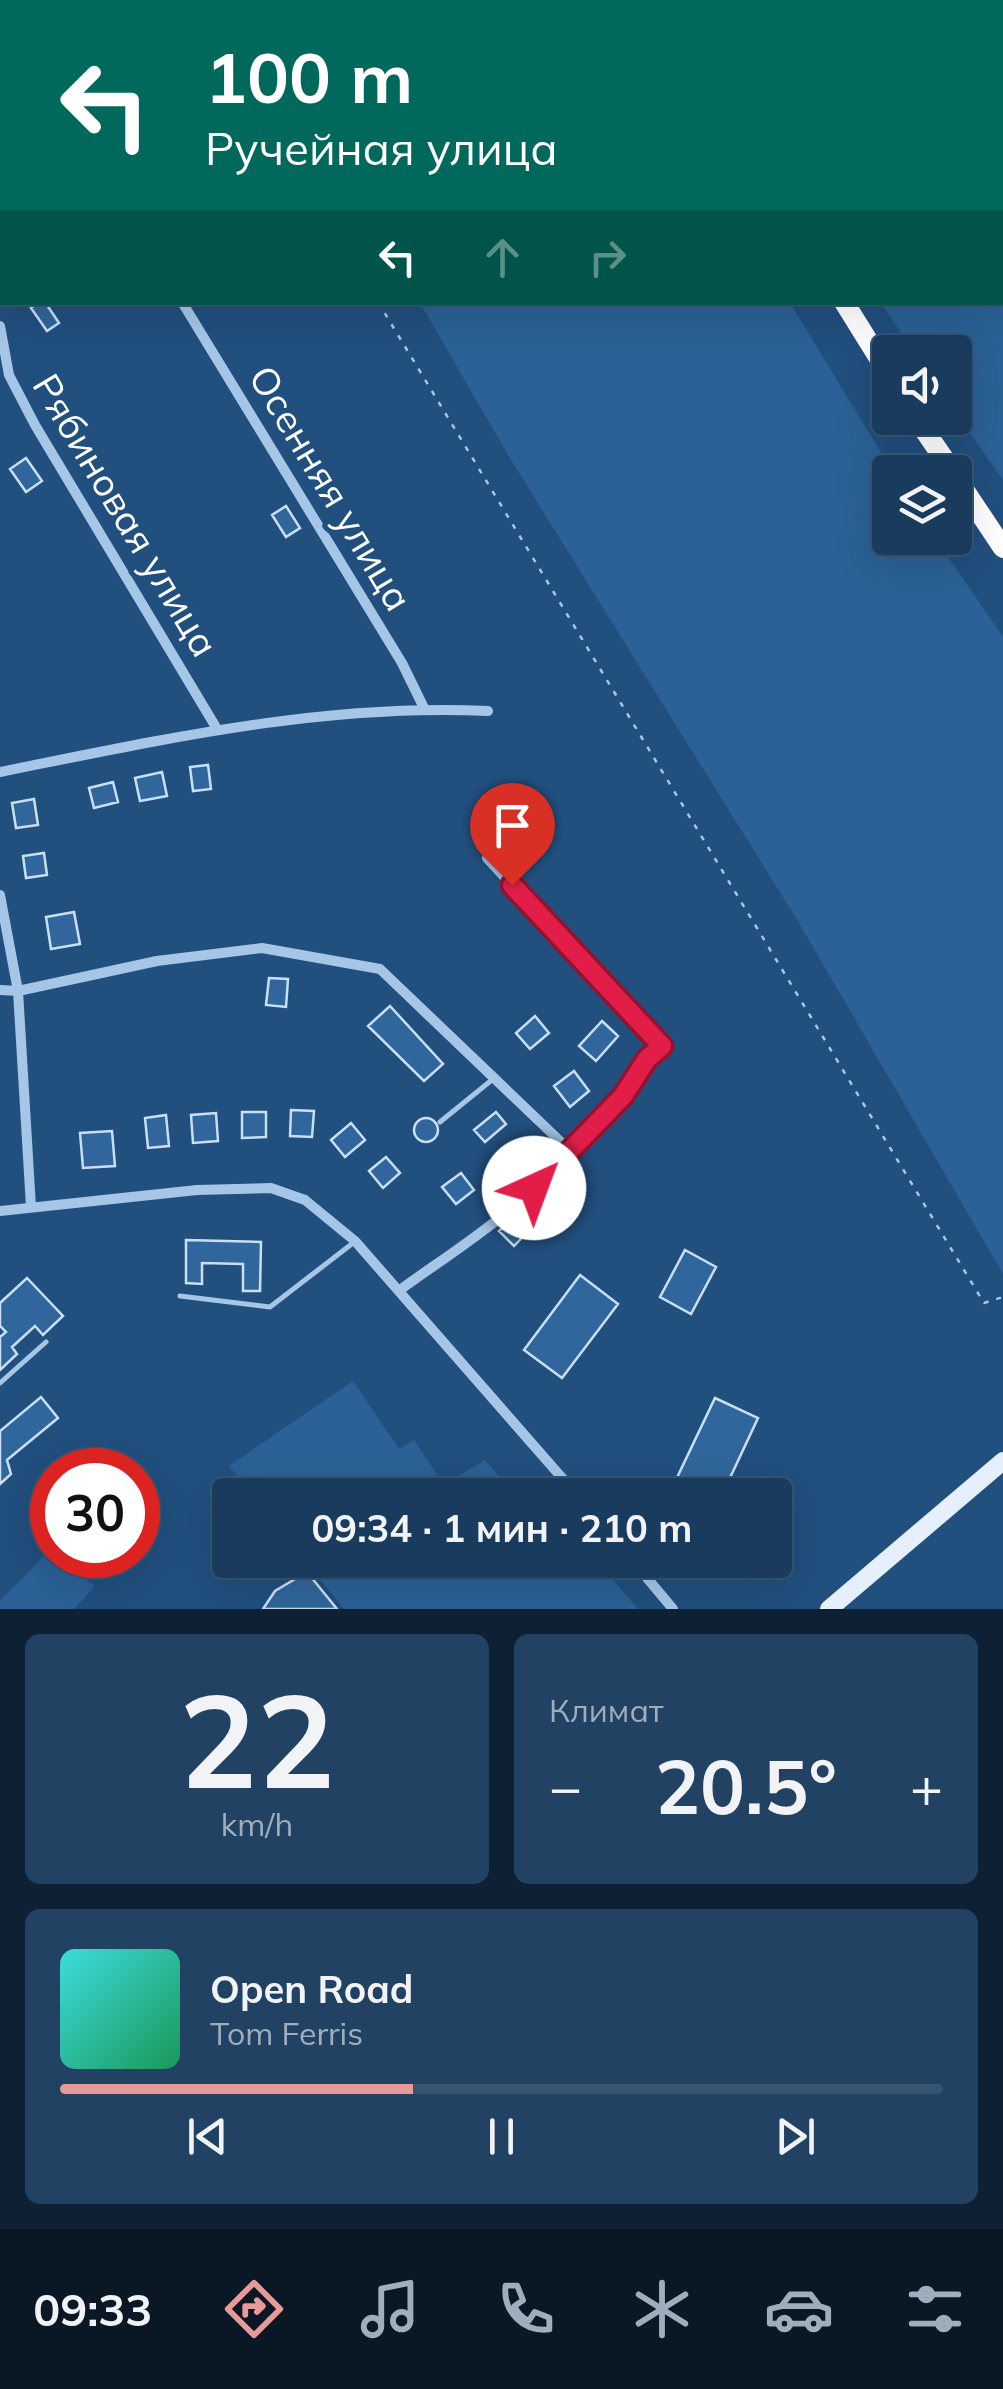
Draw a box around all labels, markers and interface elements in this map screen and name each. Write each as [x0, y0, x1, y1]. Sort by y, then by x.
text: 100 m [205, 33, 413, 121]
icon: left [40, 40, 170, 170]
text: Ручейная улица [205, 120, 558, 176]
icon: left [370, 230, 425, 285]
icon: ahead [475, 230, 530, 285]
icon: right [580, 230, 635, 285]
map controls [872, 335, 972, 555]
button: sound [872, 335, 972, 435]
street label: Осенняя улица [239, 357, 423, 619]
street label: Рябиновая улица [23, 365, 229, 665]
button: layers [872, 455, 972, 555]
pin [470, 783, 555, 886]
icon: arrive [485, 798, 540, 853]
position arrow [482, 1136, 586, 1240]
speed limit sign: 30 [30, 1448, 160, 1578]
text: 09:34 · 1 мин · 210 m [312, 1504, 692, 1552]
text: 22 [179, 1657, 335, 1821]
text: Климат [549, 1690, 663, 1730]
text: 20.5° [655, 1739, 837, 1833]
text: − [549, 1752, 582, 1821]
text: + [910, 1752, 943, 1821]
text: km/h [221, 1804, 293, 1844]
text: Open Road [210, 1965, 413, 2013]
text: Tom Ferris [210, 2013, 363, 2053]
icon: previous [180, 2109, 235, 2164]
icon: pause [474, 2109, 529, 2164]
icon: next [768, 2109, 823, 2164]
icon: directions [219, 2274, 289, 2344]
icon: music [355, 2274, 425, 2344]
icon: phone [491, 2274, 561, 2344]
icon: climate [627, 2274, 697, 2344]
icon: car [764, 2274, 834, 2344]
icon: filters [900, 2274, 970, 2344]
text: 09:33 [33, 2281, 152, 2337]

